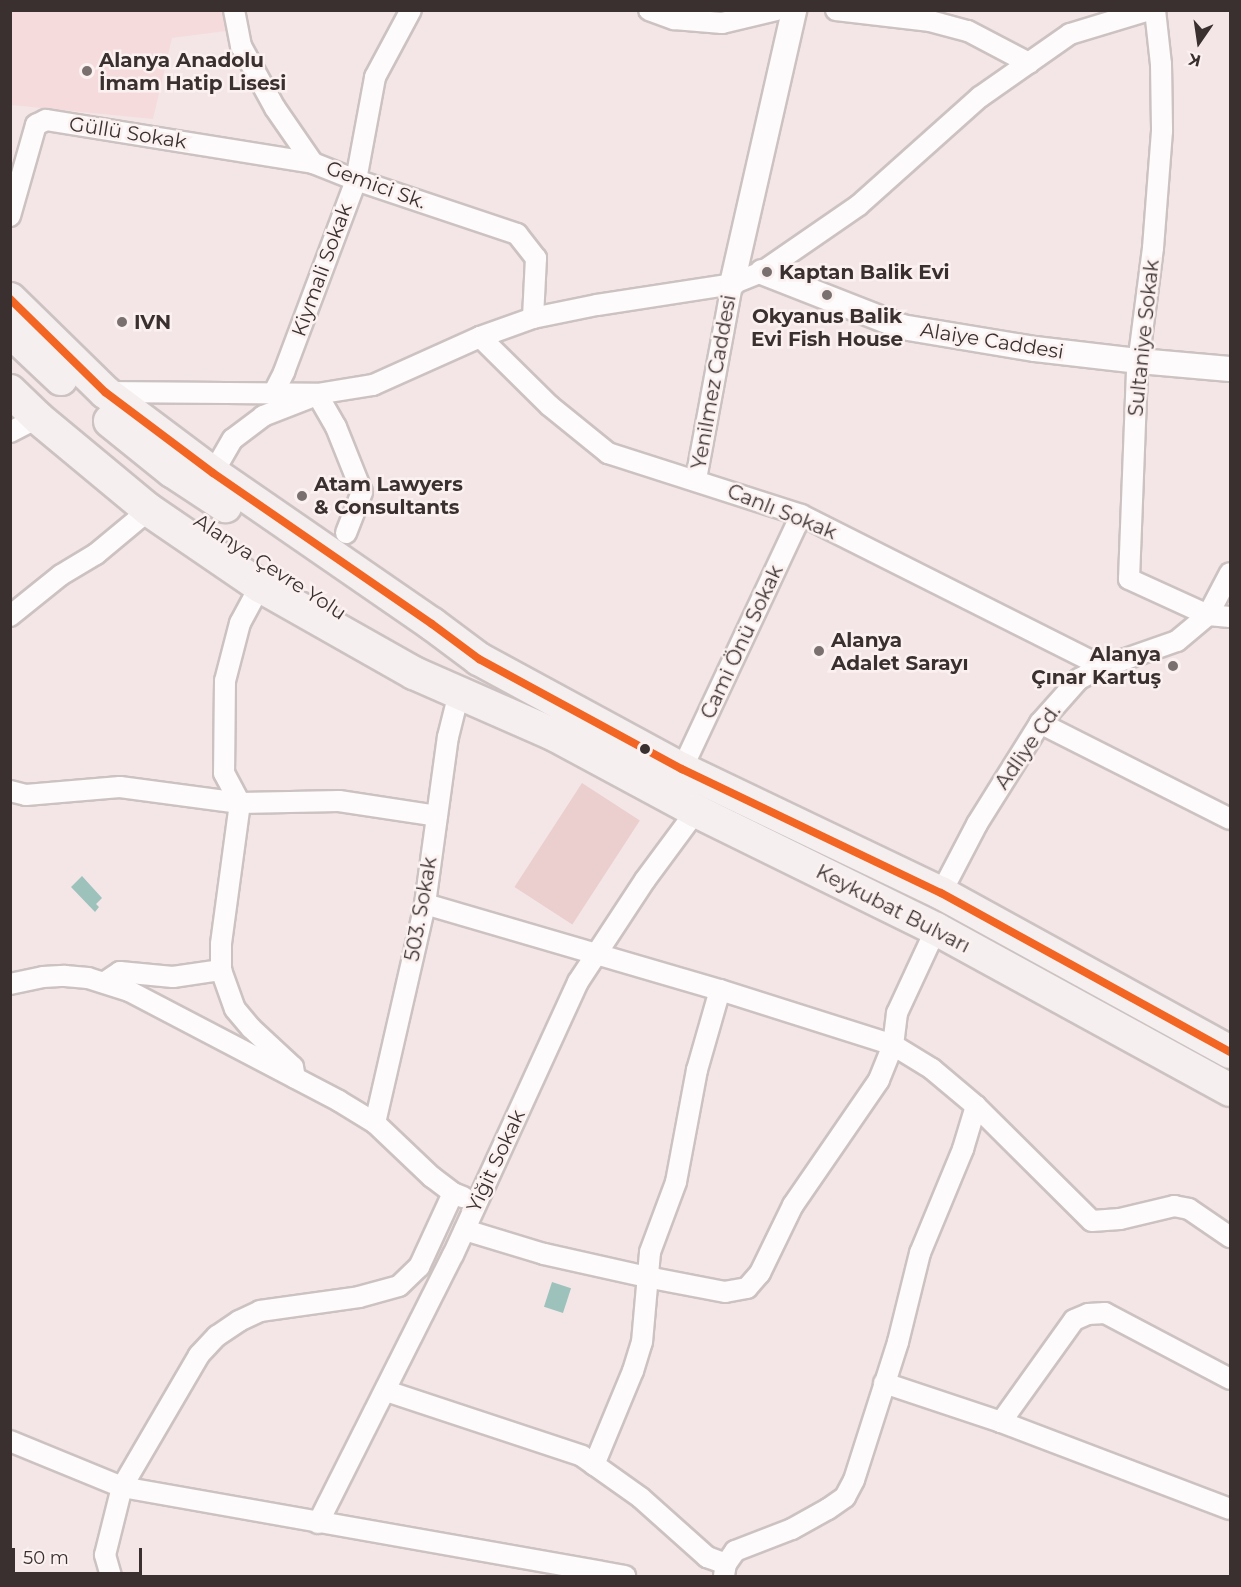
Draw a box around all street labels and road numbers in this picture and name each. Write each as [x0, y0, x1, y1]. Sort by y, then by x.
street label: Güllü Sokak [68, 112, 188, 154]
street label: Gemici Sk. [323, 156, 429, 214]
street label: Kiymali Sokak [287, 200, 357, 340]
street label: Sultaniye Sokak [1124, 258, 1164, 418]
street label: Yenilmez Caddesi [687, 293, 741, 471]
street label: Alaiye Caddesi [919, 318, 1065, 364]
street label: Canlı Sokak [724, 479, 840, 545]
street label: Alanya Çevre Yolu [189, 509, 351, 625]
street label: Cami Önü Sokak [696, 561, 788, 723]
street label: Adliye Cd. [990, 700, 1066, 794]
street label: 503. Sokak [400, 855, 442, 963]
street label: Keykubat Bulvarı [812, 860, 974, 958]
street label: Yiğit Sokak [462, 1106, 530, 1216]

